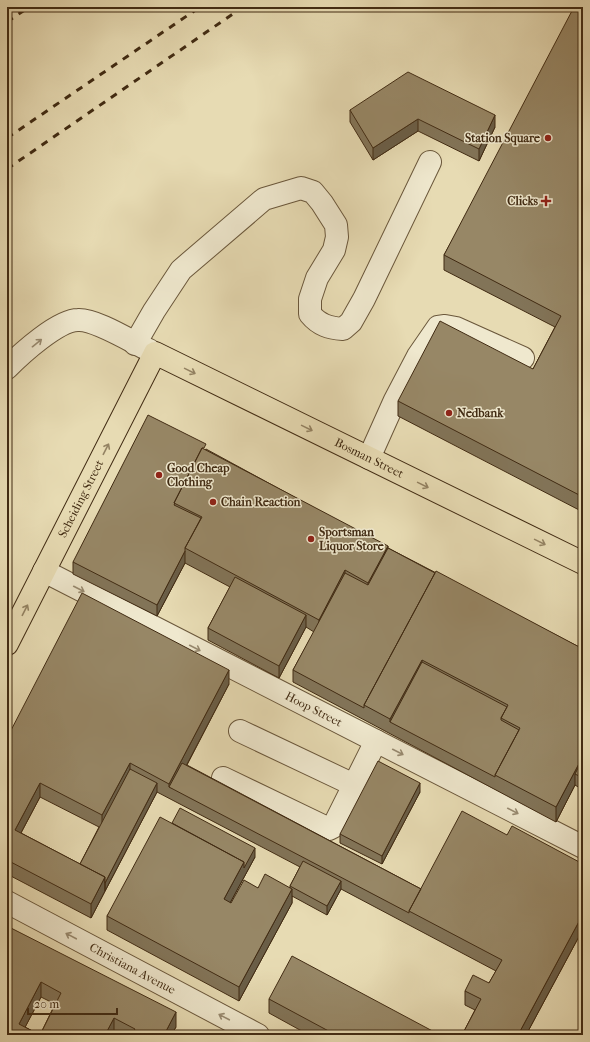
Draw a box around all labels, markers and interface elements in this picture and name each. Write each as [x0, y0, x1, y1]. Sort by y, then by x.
place label: Station Square [465, 131, 540, 146]
marker: Station Square [543, 133, 553, 143]
place label: Clicks [507, 194, 539, 208]
marker: Clicks [541, 196, 551, 206]
one-way arrow [31, 338, 42, 347]
one-way arrow [184, 368, 196, 375]
place label: Nedbank [457, 406, 504, 420]
marker: Nedbank [444, 408, 454, 418]
one-way arrow [300, 425, 312, 432]
street label: Bosman Street [332, 435, 407, 481]
one-way arrow [103, 443, 110, 455]
street label: Scheiding Street [55, 457, 107, 540]
place label: Good Cheap Clothing [167, 461, 230, 490]
marker: Good Cheap Clothing [154, 470, 164, 480]
one-way arrow [417, 482, 429, 489]
place label: Chain Reaction [221, 495, 302, 509]
marker: Chain Reaction [208, 497, 218, 507]
place label: Sportsman Liquor Store [319, 525, 384, 554]
marker: Sportsman Liquor Store [306, 534, 316, 544]
one-way arrow [534, 539, 546, 546]
one-way arrow [73, 586, 85, 593]
one-way arrow [21, 604, 29, 616]
one-way arrow [188, 645, 200, 652]
street label: Hoop Street [283, 689, 345, 730]
one-way arrow [391, 749, 403, 756]
one-way arrow [507, 808, 519, 815]
one-way arrow [66, 932, 78, 939]
street label: Christiana Avenue [87, 940, 178, 997]
scale bar [28, 990, 117, 1016]
text: 20 m [34, 997, 59, 1011]
one-way arrow [218, 1012, 230, 1020]

